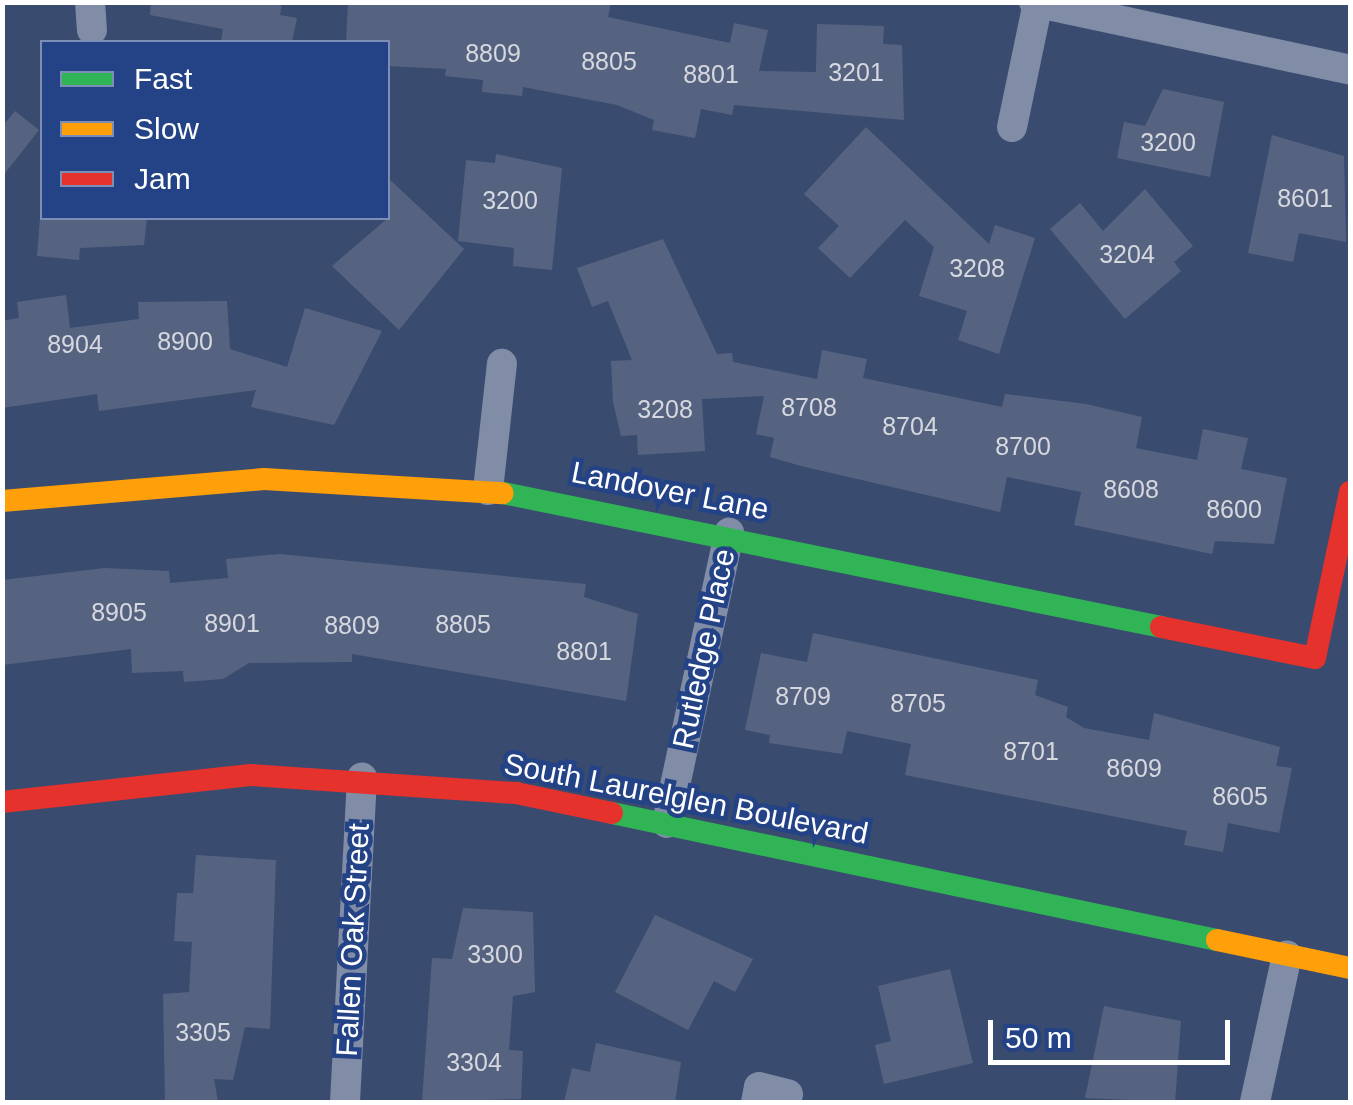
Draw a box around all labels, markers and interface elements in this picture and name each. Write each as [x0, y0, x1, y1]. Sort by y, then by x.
house number: 8809 [465, 38, 521, 68]
legend [40, 40, 390, 220]
house number: 8805 [581, 46, 637, 76]
house number: 3201 [828, 57, 884, 87]
house number: 8801 [683, 59, 739, 89]
text: Fast [134, 62, 192, 95]
text: Slow [134, 112, 199, 145]
house number: 3200 [1140, 127, 1196, 157]
text: Jam [134, 162, 191, 195]
house number: 8601 [1277, 183, 1333, 213]
house number: 3200 [482, 185, 538, 215]
house number: 3204 [1099, 239, 1155, 269]
house number: 3208 [949, 253, 1005, 283]
house number: 8900 [157, 326, 213, 356]
house number: 8904 [47, 329, 103, 359]
house number: 8708 [781, 392, 837, 422]
house number: 3208 [637, 394, 693, 424]
house number: 8704 [882, 411, 938, 441]
house number: 8700 [995, 431, 1051, 461]
street label: Landover Lane [568, 454, 772, 528]
house number: 8608 [1103, 474, 1159, 504]
house number: 8600 [1206, 494, 1262, 524]
street label: Rutledge Place [665, 546, 743, 752]
house number: 8905 [91, 597, 147, 627]
house number: 8901 [204, 608, 260, 638]
house number: 8805 [435, 609, 491, 639]
house number: 8809 [324, 610, 380, 640]
house number: 8801 [556, 636, 612, 666]
house number: 8709 [775, 681, 831, 711]
house number: 8705 [890, 688, 946, 718]
house number: 8701 [1003, 736, 1059, 766]
street label: South Laurelglen Boulevard [501, 746, 871, 852]
house number: 8609 [1106, 753, 1162, 783]
house number: 8605 [1212, 781, 1268, 811]
street label: Fallen Oak Street [329, 822, 377, 1058]
house number: 3300 [467, 939, 523, 969]
scale bar [993, 1000, 1236, 1062]
house number: 3305 [175, 1017, 231, 1047]
text: 50 m [1005, 1021, 1072, 1054]
house number: 3304 [446, 1047, 502, 1077]

